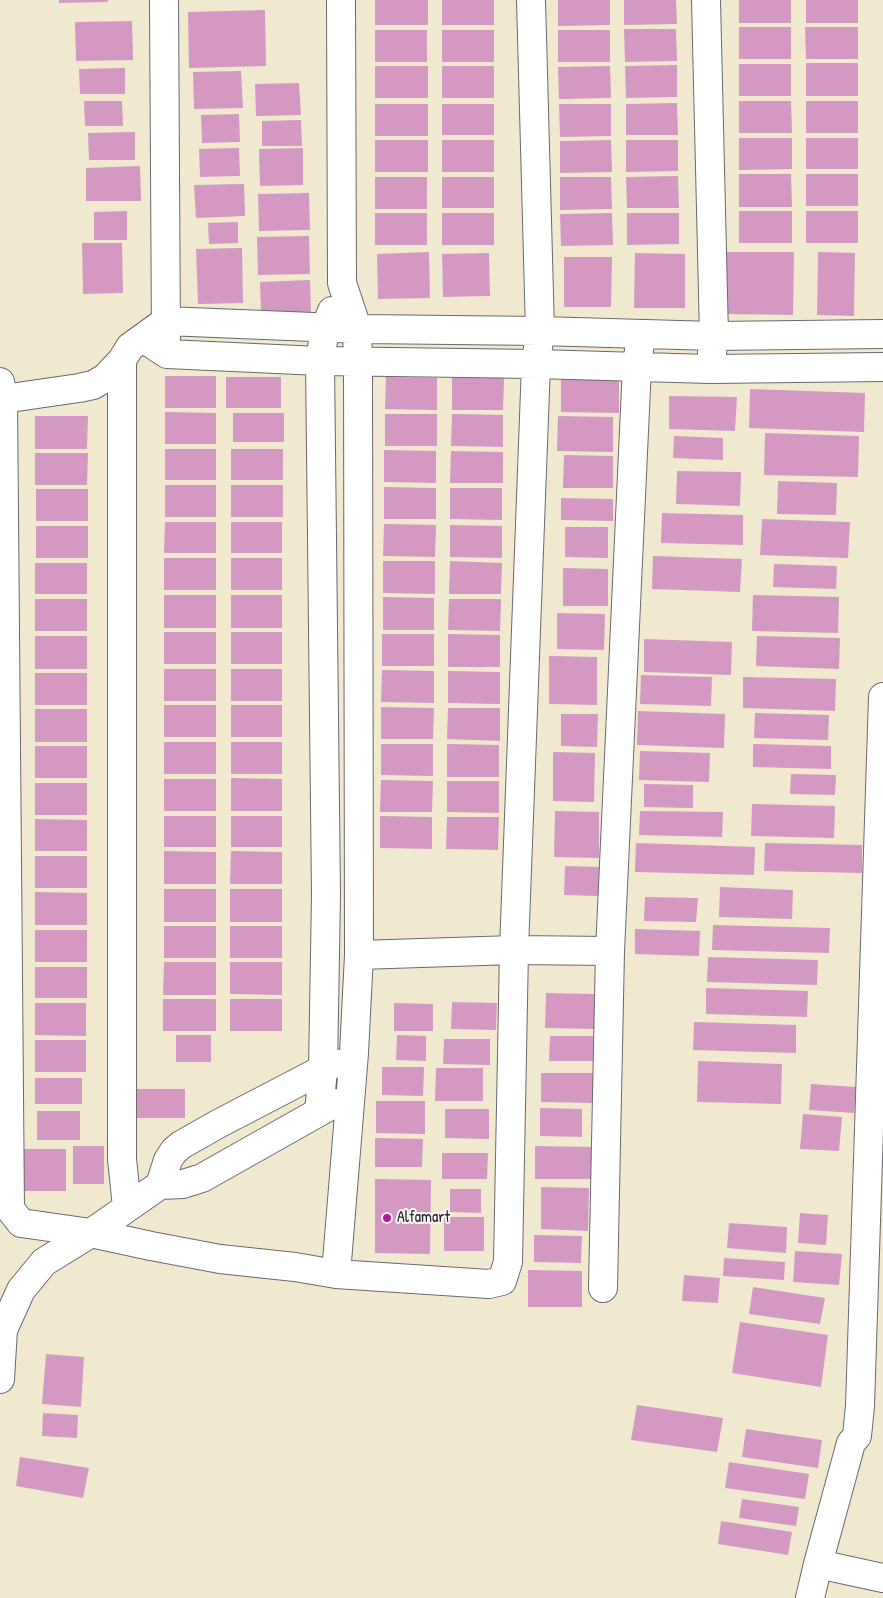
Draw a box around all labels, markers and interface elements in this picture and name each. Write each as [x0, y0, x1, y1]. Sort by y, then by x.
place label: Alfamart [397, 1208, 450, 1228]
marker: Alfamart [381, 1212, 393, 1224]

